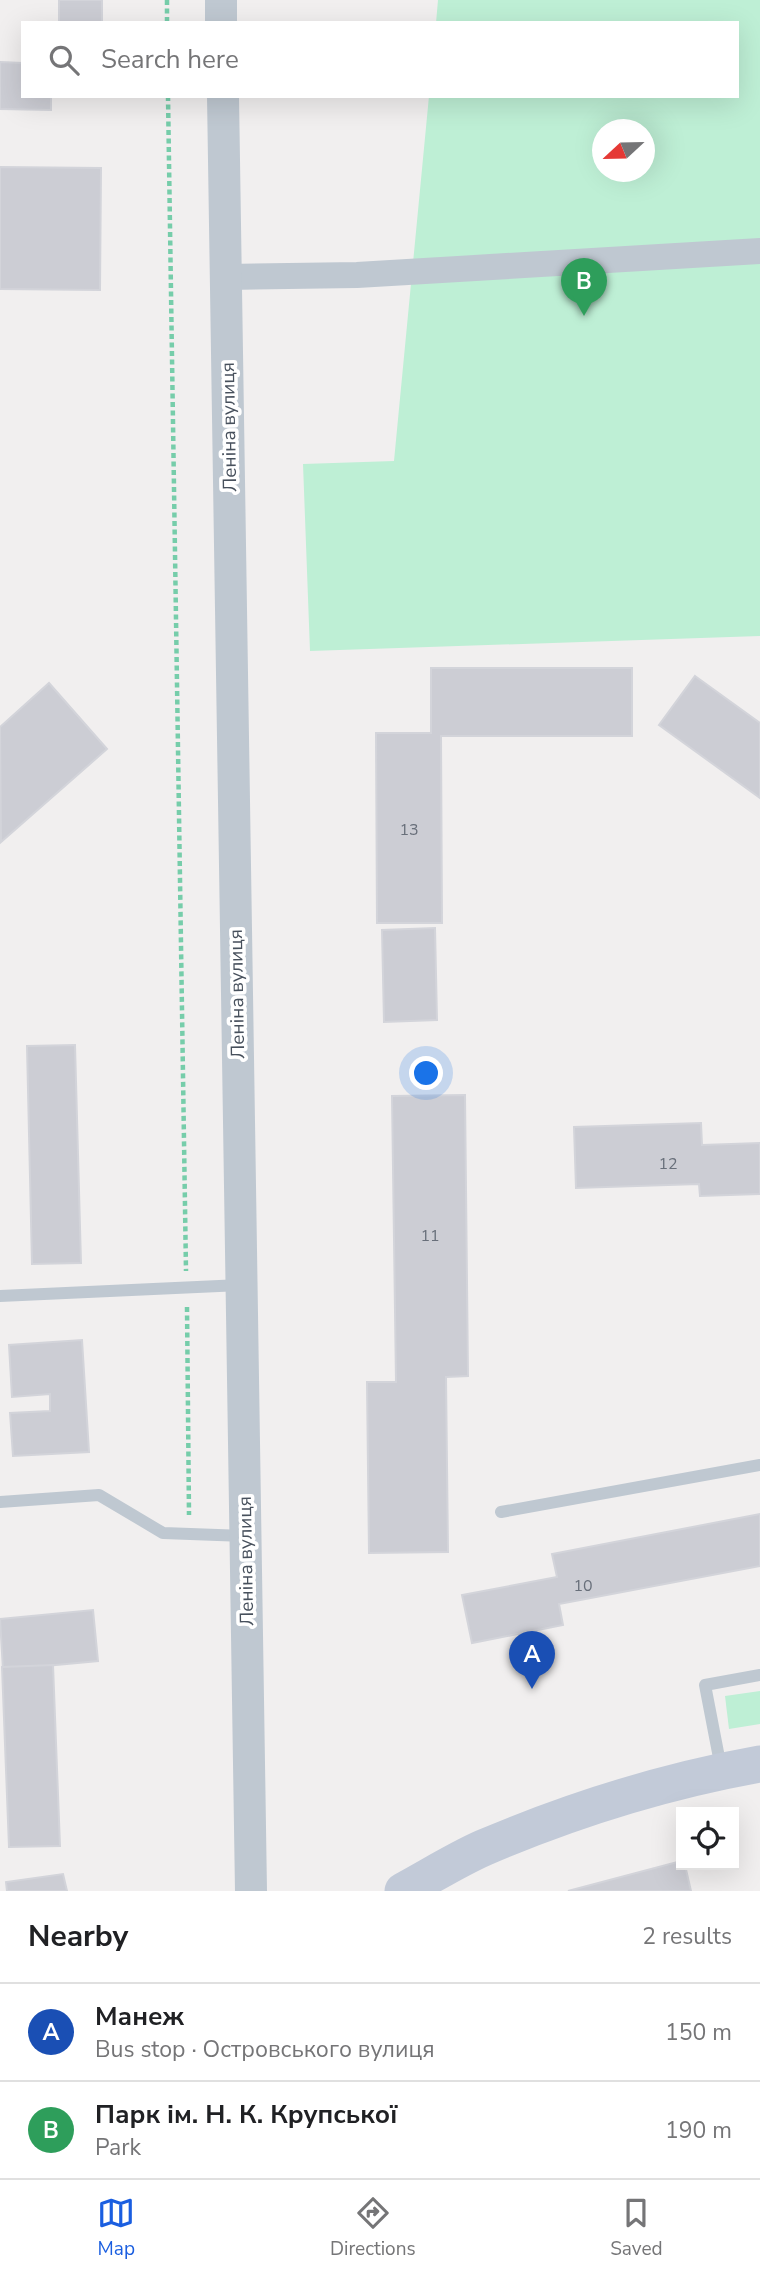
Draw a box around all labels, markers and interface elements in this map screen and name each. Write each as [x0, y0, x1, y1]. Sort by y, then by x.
search box [21, 21, 739, 98]
icon: search [45, 41, 83, 79]
text: Search here [101, 42, 239, 77]
north arrow [592, 119, 655, 182]
pin: B [561, 258, 607, 316]
street label: Леніна вулиця [215, 362, 243, 492]
house number: 13 [399, 819, 419, 841]
street label: Леніна вулиця [223, 929, 251, 1059]
your location [409, 1056, 443, 1090]
house number: 12 [658, 1153, 678, 1175]
house number: 11 [420, 1225, 440, 1247]
street label: Леніна вулиця [232, 1496, 260, 1626]
house number: 10 [573, 1575, 593, 1597]
pin: A [509, 1631, 555, 1689]
map controls [676, 1807, 739, 1870]
button: locate [676, 1807, 739, 1870]
text: Nearby [28, 1916, 128, 1957]
text: 2 results [642, 1921, 732, 1952]
text: Манеж [95, 1999, 184, 2034]
text: A [42, 2017, 60, 2048]
text: 150 m [665, 2017, 732, 2048]
text: Bus stop · Островського вулиця [95, 2034, 435, 2065]
text: Парк ім. Н. К. Крупської [95, 2097, 397, 2132]
text: B [43, 2115, 59, 2146]
text: 190 m [665, 2115, 732, 2146]
text: Park [95, 2132, 141, 2163]
tab: Map [97, 2194, 135, 2262]
tab: Directions [330, 2194, 416, 2262]
tab: Saved [610, 2194, 663, 2262]

